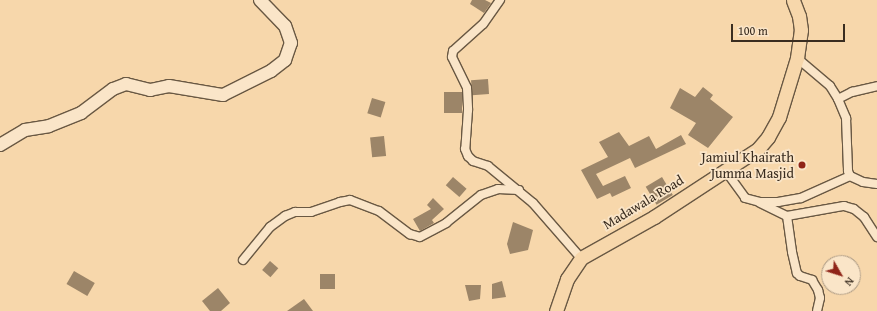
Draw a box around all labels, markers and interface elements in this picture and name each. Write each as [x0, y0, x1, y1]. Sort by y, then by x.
scale bar [733, 16, 847, 42]
text: 100 m [738, 22, 768, 39]
place label: Jamiul Khairath Jumma Masjid [701, 149, 794, 182]
marker: Jamiul Khairath Jumma Masjid [797, 160, 807, 170]
street label: Madawala Road [600, 171, 686, 233]
north arrow [821, 255, 861, 295]
text: N [841, 274, 858, 290]

